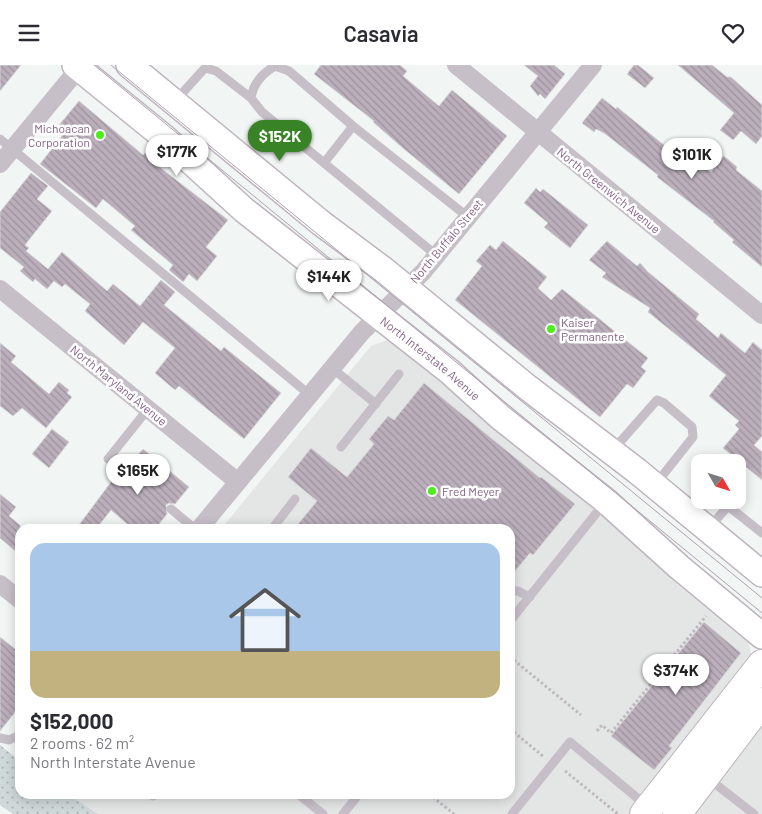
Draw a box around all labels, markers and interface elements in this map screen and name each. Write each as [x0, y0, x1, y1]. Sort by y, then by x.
icon: menu [15, 19, 43, 47]
icon: heart [719, 19, 747, 47]
text: Casavia [343, 20, 419, 46]
pin: $152K [245, 119, 315, 162]
place label: Michoacan Corporation [28, 121, 90, 149]
text: $152K [259, 126, 301, 145]
marker: Michoacan Corporation [94, 129, 106, 141]
pin: $177K [142, 135, 212, 177]
pin: $101K [657, 137, 727, 180]
text: $177K [157, 141, 197, 160]
street label: North Greenwich Avenue [555, 144, 663, 236]
text: $101K [672, 144, 712, 163]
street label: North Buffalo Street [407, 196, 485, 286]
pin: $144K [294, 259, 364, 302]
text: $144K [307, 266, 351, 285]
street label: North Interstate Avenue [378, 313, 483, 403]
place label: Kaiser Permanente [561, 315, 625, 343]
marker: Kaiser Permanente [545, 323, 557, 335]
street label: North Maryland Avenue [68, 342, 170, 428]
pin: $165K [103, 453, 173, 496]
north arrow [691, 454, 746, 509]
map controls [691, 454, 746, 509]
text: $165K [117, 460, 159, 479]
place label: Fred Meyer [442, 484, 500, 498]
marker: Fred Meyer [426, 485, 438, 497]
icon: home [220, 575, 310, 665]
pin: $374K [641, 653, 711, 696]
text: $374K [653, 660, 699, 679]
text: $152,000 [30, 708, 113, 733]
text: 2 rooms · 62 m² [30, 733, 134, 752]
text: North Interstate Avenue [30, 752, 196, 771]

